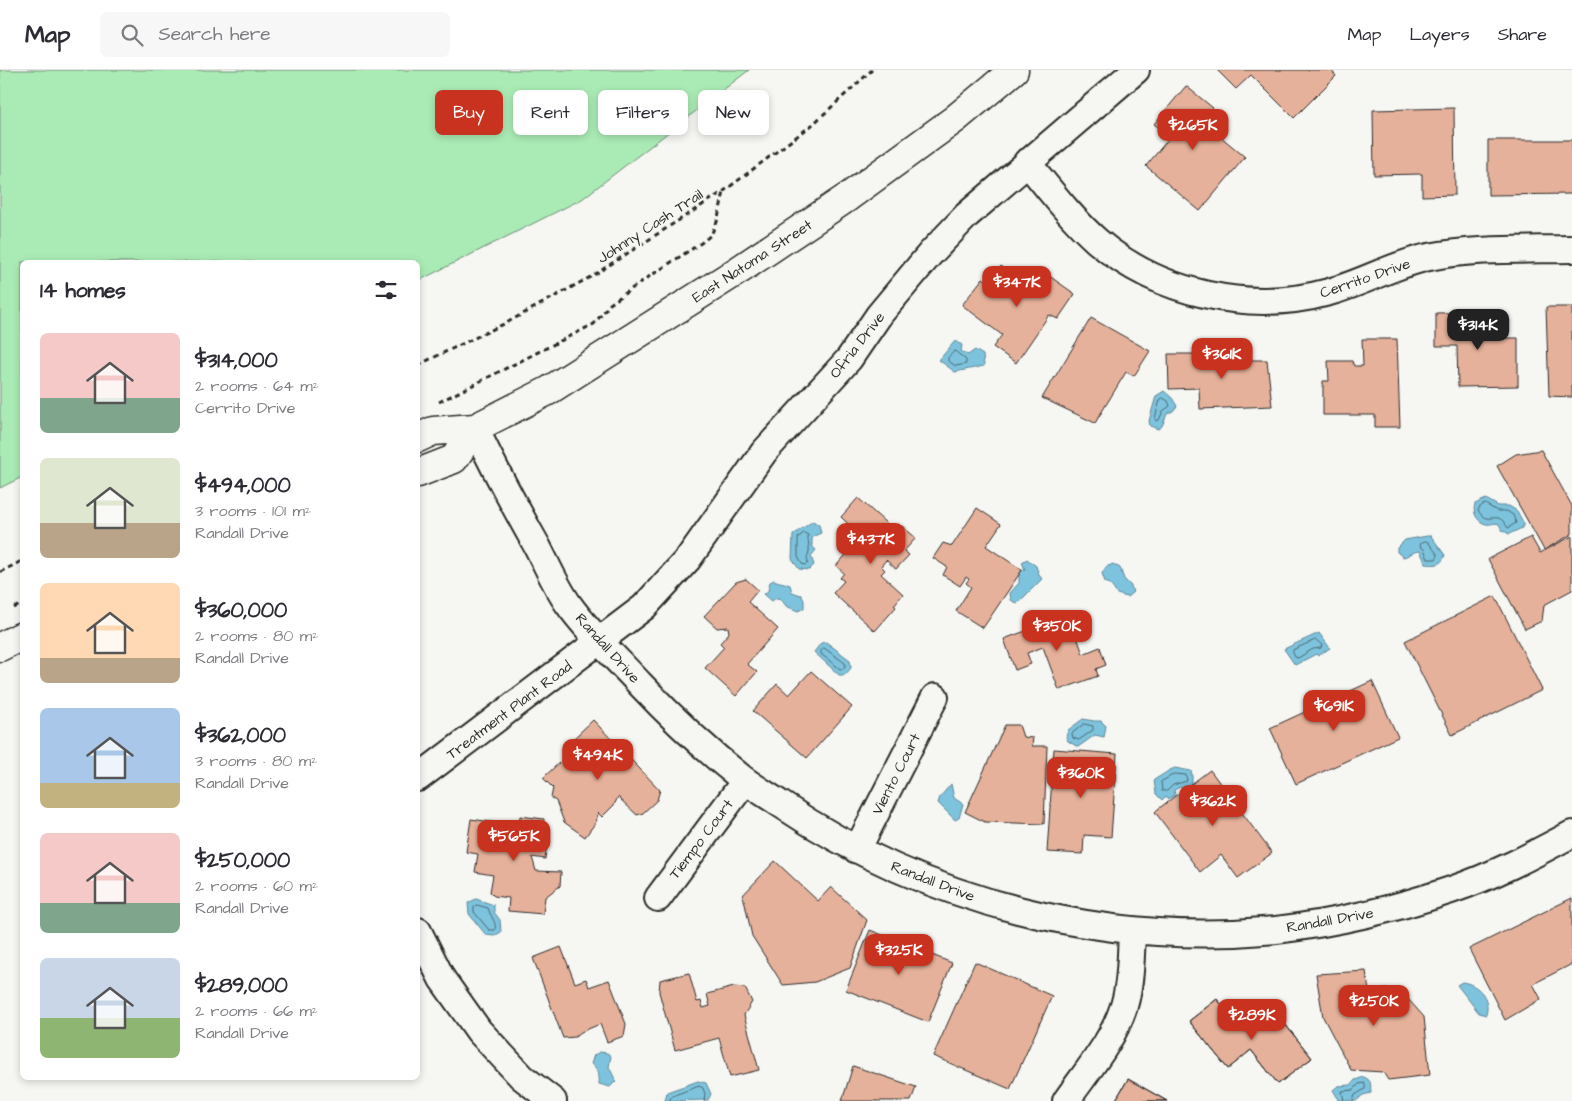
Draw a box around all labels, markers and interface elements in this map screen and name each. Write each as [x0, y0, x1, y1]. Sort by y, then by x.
search box [100, 12, 450, 57]
text: Map [25, 18, 70, 52]
icon: search [118, 21, 146, 49]
text: Search here [158, 21, 271, 48]
text: Map [1347, 22, 1381, 47]
text: Layers [1409, 22, 1470, 47]
text: Share [1498, 22, 1547, 47]
chip: Buy [435, 90, 503, 135]
chip: Rent [513, 90, 588, 135]
chip: Filters [598, 90, 688, 135]
chip: New [698, 90, 769, 135]
pin: $265K [1158, 108, 1228, 151]
text: $265K [1168, 114, 1218, 136]
street label: Johnny Cash Trail [593, 184, 708, 269]
street label: East Natoma Street [688, 215, 816, 308]
street label: Cerrito Drive [1317, 253, 1413, 304]
pin: $347K [982, 266, 1052, 308]
text: $347K [993, 271, 1041, 293]
text: 14 homes [40, 276, 126, 305]
icon: filters [372, 276, 400, 304]
street label: Ofria Drive [825, 308, 890, 383]
pin: $314K [1443, 308, 1513, 351]
text: $314K [1458, 314, 1498, 336]
pin: $361K [1187, 338, 1257, 380]
text: $361K [1203, 343, 1241, 365]
text: $314,000 [195, 346, 278, 375]
icon: home [80, 353, 140, 413]
text: 2 rooms · 64 m² [195, 375, 319, 397]
text: Cerrito Drive [195, 397, 296, 419]
text: $494,000 [195, 471, 291, 500]
icon: home [80, 478, 140, 538]
text: 3 rooms · 101 m² [195, 500, 311, 522]
text: Randall Drive [195, 522, 289, 544]
pin: $437K [836, 522, 906, 565]
text: $437K [847, 528, 895, 550]
text: $360,000 [195, 596, 287, 625]
icon: home [80, 603, 140, 663]
street label: Randall Drive [570, 609, 645, 688]
pin: $350K [1022, 610, 1092, 652]
text: $350K [1033, 615, 1081, 637]
text: 2 rooms · 80 m² [195, 625, 318, 647]
text: Randall Drive [195, 647, 289, 669]
street label: Treatment Plant Road [442, 656, 577, 765]
pin: $691K [1299, 690, 1369, 732]
text: $691K [1314, 695, 1354, 717]
text: $362,000 [195, 721, 286, 750]
icon: home [80, 728, 140, 788]
street label: Viento Court [867, 730, 926, 819]
pin: $494K [563, 738, 633, 781]
text: $494K [573, 744, 623, 766]
text: 3 rooms · 80 m² [195, 750, 317, 772]
pin: $360K [1046, 756, 1116, 799]
text: $360K [1058, 762, 1104, 784]
text: Randall Drive [195, 772, 289, 794]
pin: $362K [1178, 784, 1248, 827]
text: $362K [1190, 790, 1236, 812]
street label: Tiempo Court [664, 795, 738, 884]
pin: $565K [479, 820, 549, 862]
text: $565K [488, 825, 540, 847]
text: $250,000 [195, 846, 290, 875]
icon: home [80, 853, 140, 913]
street label: Randall Drive [888, 856, 978, 907]
text: 2 rooms · 60 m² [195, 875, 318, 897]
text: Randall Drive [195, 897, 289, 919]
street label: Randall Drive [1285, 903, 1375, 938]
pin: $325K [864, 934, 934, 976]
text: $325K [875, 939, 923, 961]
text: $289,000 [195, 971, 288, 1000]
icon: home [80, 978, 140, 1038]
pin: $250K [1339, 984, 1409, 1027]
text: $250K [1349, 990, 1399, 1012]
pin: $289K [1217, 998, 1287, 1041]
text: 2 rooms · 66 m² [195, 1000, 318, 1022]
text: $289K [1228, 1004, 1276, 1026]
text: Randall Drive [195, 1022, 289, 1044]

